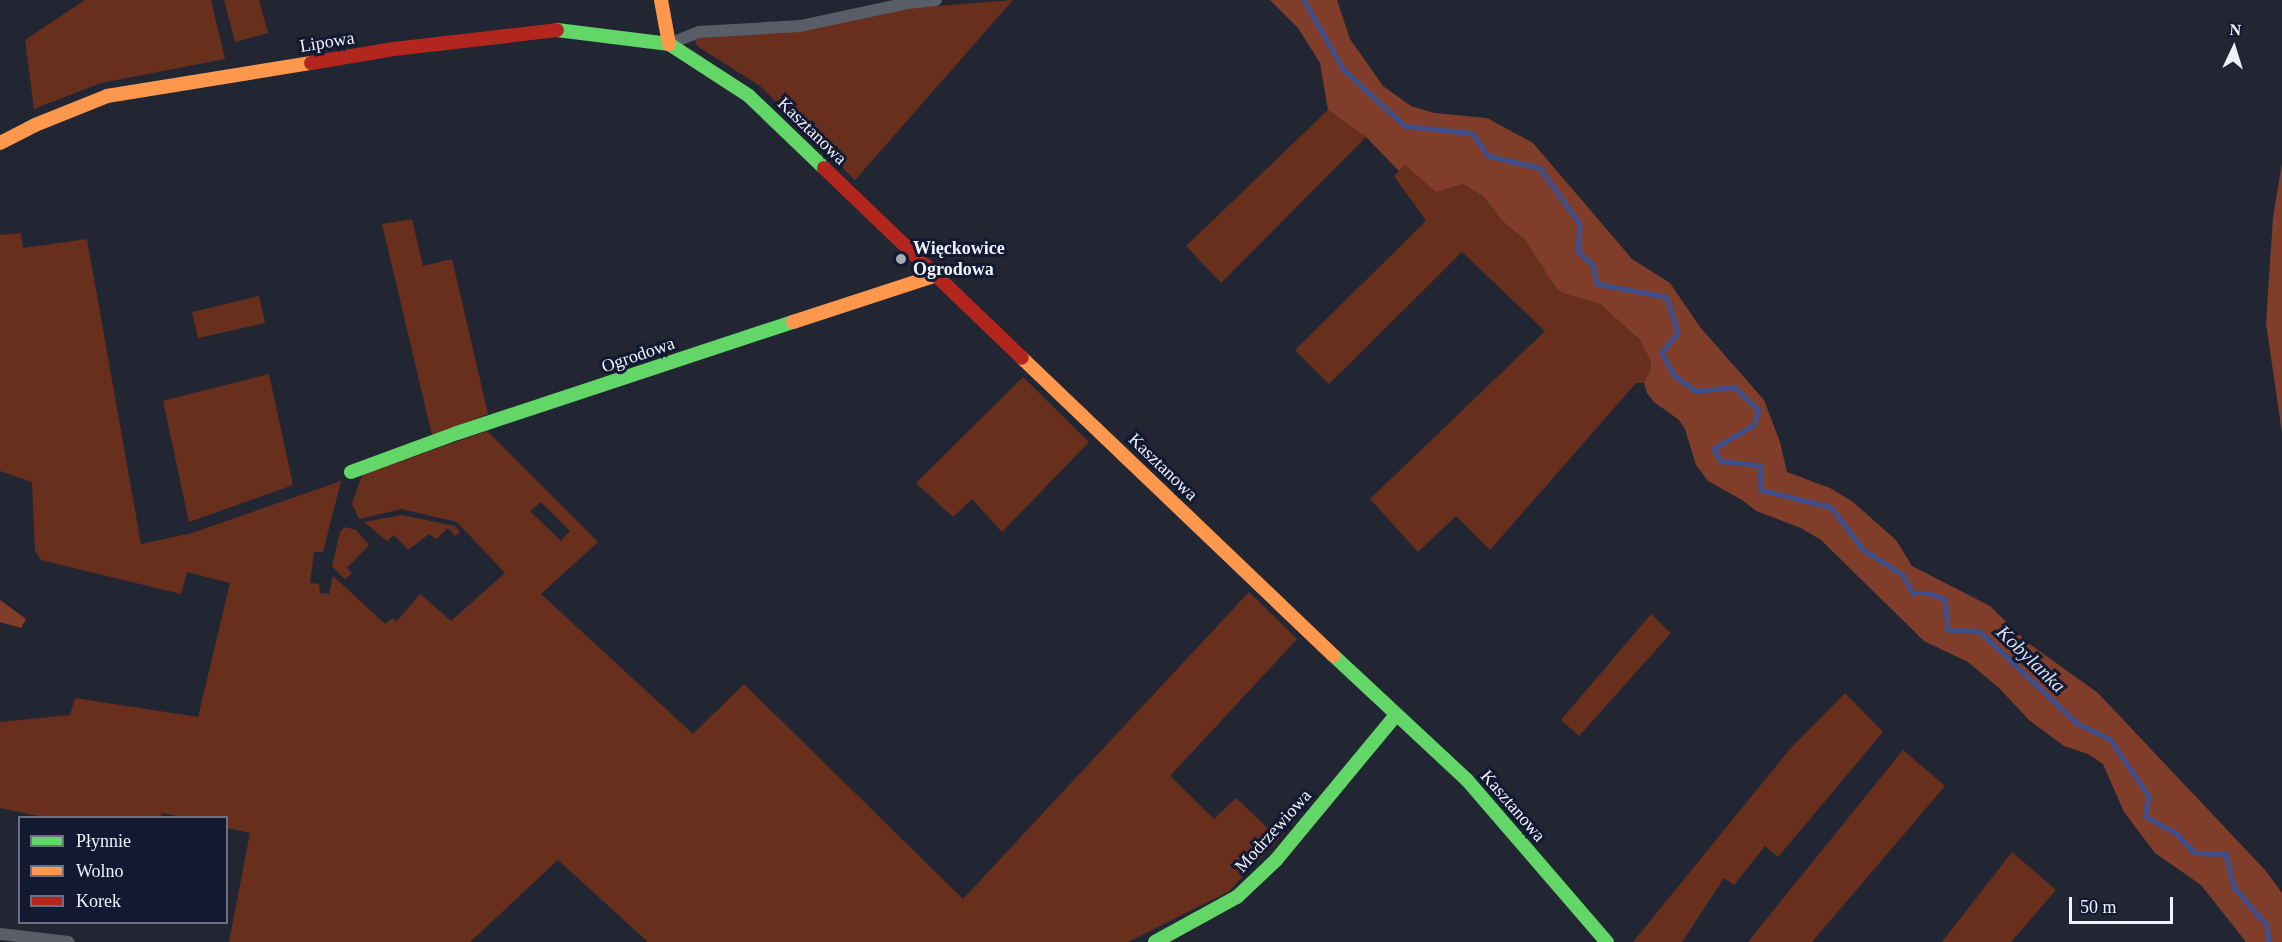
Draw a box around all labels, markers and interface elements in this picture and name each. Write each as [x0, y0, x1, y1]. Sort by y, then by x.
north arrow [2204, 18, 2264, 78]
text: N [2229, 21, 2242, 38]
street label: Lipowa [298, 27, 356, 57]
street label: Kasztanowa [773, 93, 851, 169]
place label: Więckowice Ogrodowa [913, 238, 1005, 280]
marker: Więckowice Ogrodowa [894, 252, 908, 266]
street label: Ogrodowa [599, 332, 677, 378]
street label: Kasztanowa [1124, 429, 1202, 505]
water label: Kobylanka [1991, 620, 2071, 698]
street label: Kasztanowa [1476, 766, 1550, 846]
street label: Modrzewiowa [1230, 785, 1316, 877]
legend [18, 816, 228, 924]
text: Płynnie [76, 831, 131, 851]
text: Wolno [76, 861, 124, 881]
scale bar [2072, 885, 2176, 923]
text: Korek [76, 891, 121, 911]
text: 50 m [2080, 897, 2117, 917]

